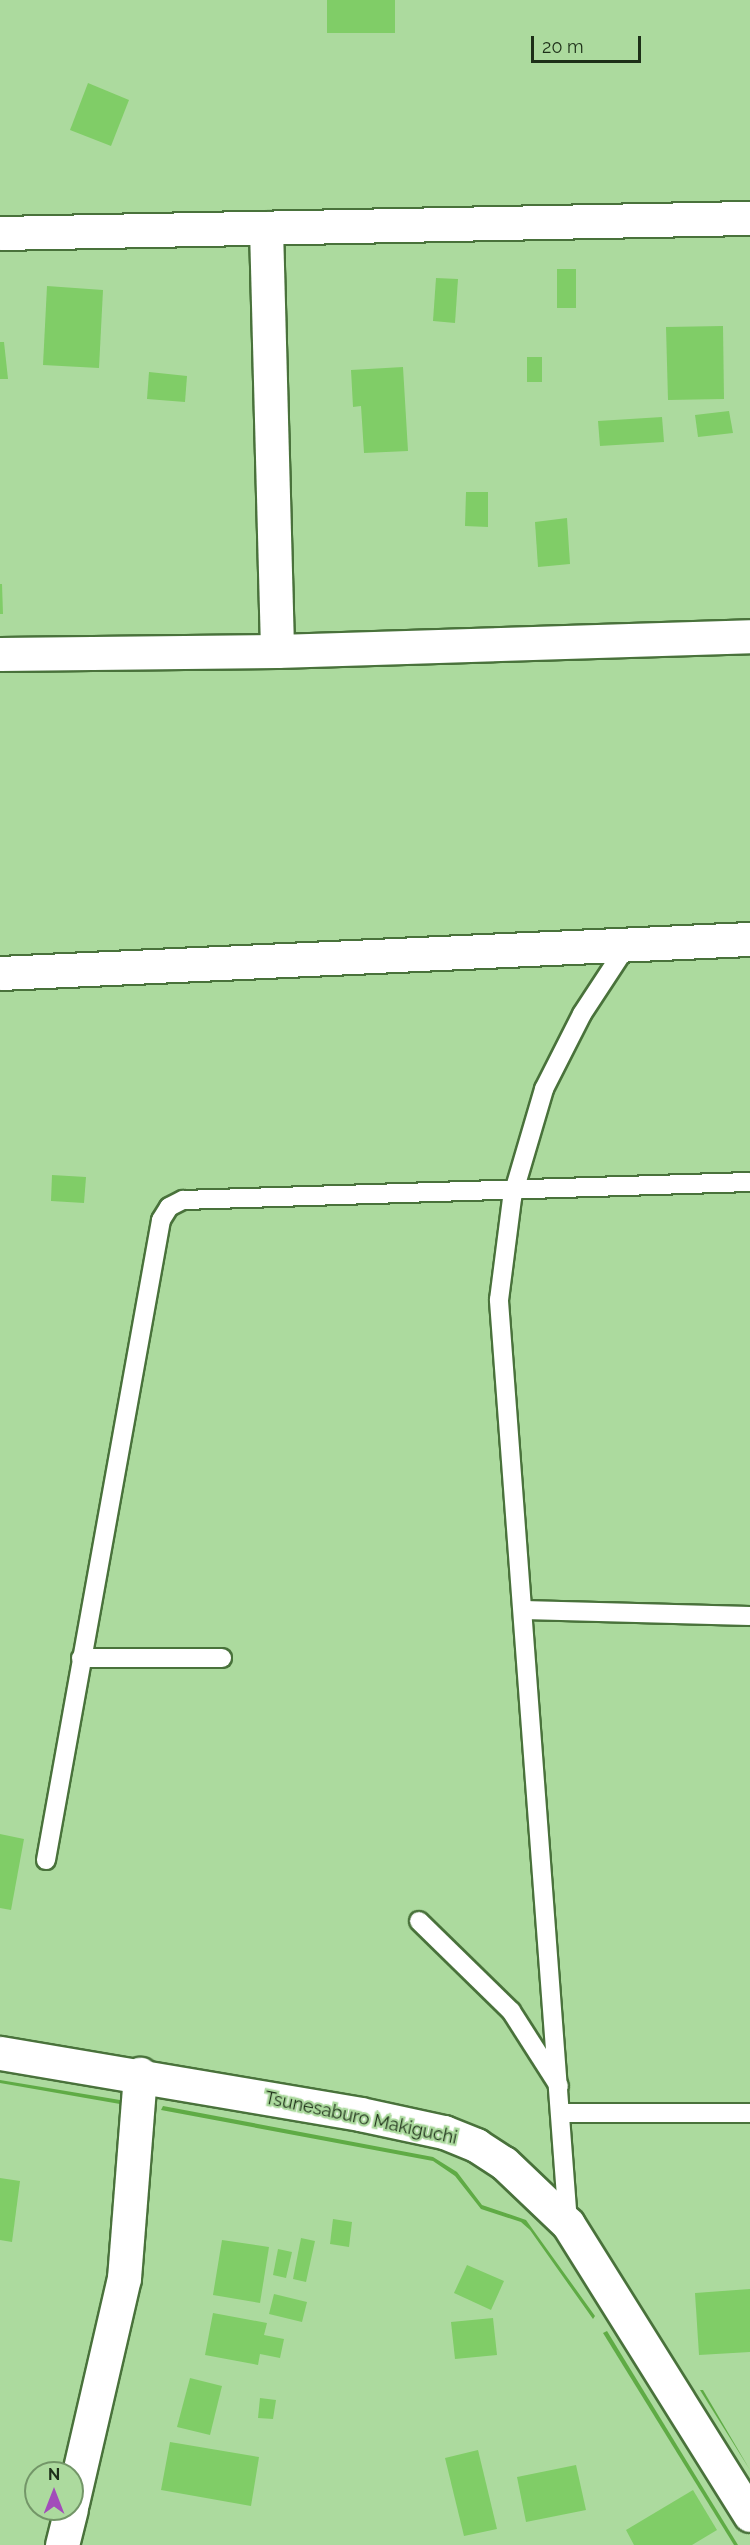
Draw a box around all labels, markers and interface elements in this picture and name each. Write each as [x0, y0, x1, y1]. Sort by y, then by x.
scale bar [534, 24, 644, 62]
text: 20 m [542, 36, 584, 57]
street label: Tsunesaburo Makiguchi [263, 2087, 459, 2149]
north arrow [24, 2461, 84, 2521]
text: N [48, 2465, 60, 2484]

